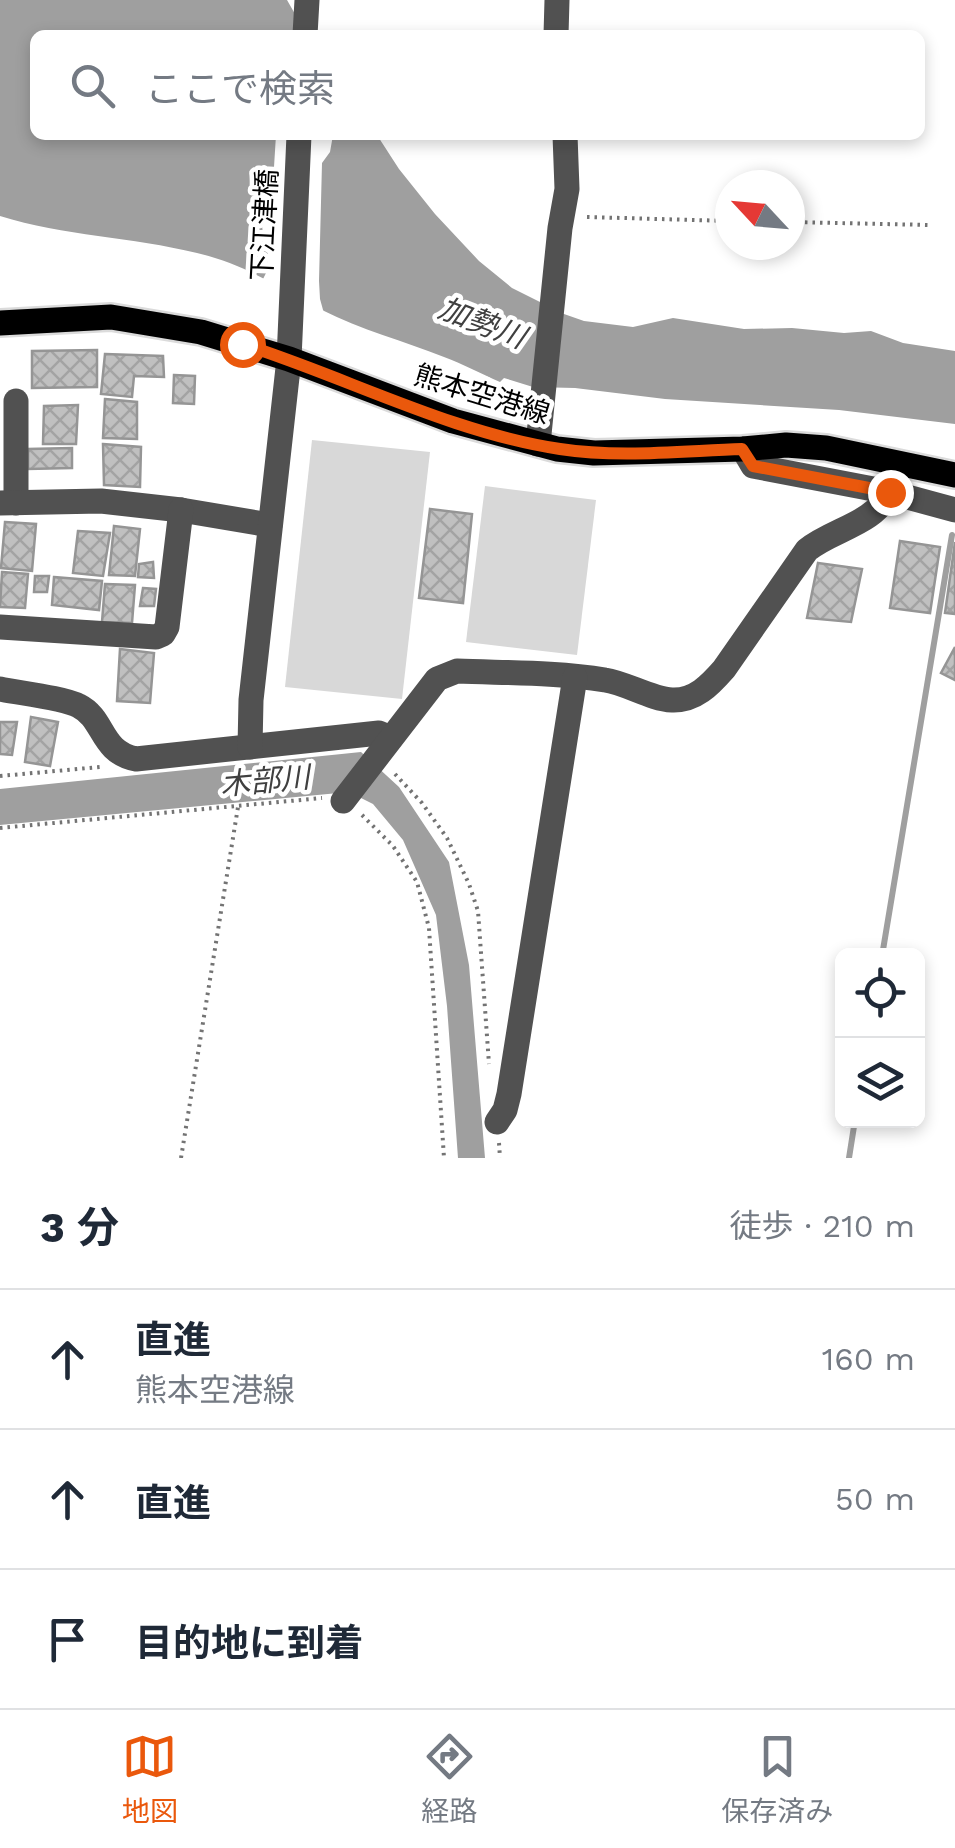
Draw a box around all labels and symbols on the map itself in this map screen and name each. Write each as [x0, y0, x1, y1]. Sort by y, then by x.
street label: 下江津橋 [245, 168, 284, 282]
north arrow [715, 170, 805, 260]
water label: 加勢川 [434, 290, 533, 356]
route start [220, 322, 266, 368]
street label: 熊本空港線 [410, 358, 554, 431]
route end [868, 470, 914, 516]
water label: 木部川 [219, 759, 314, 802]

